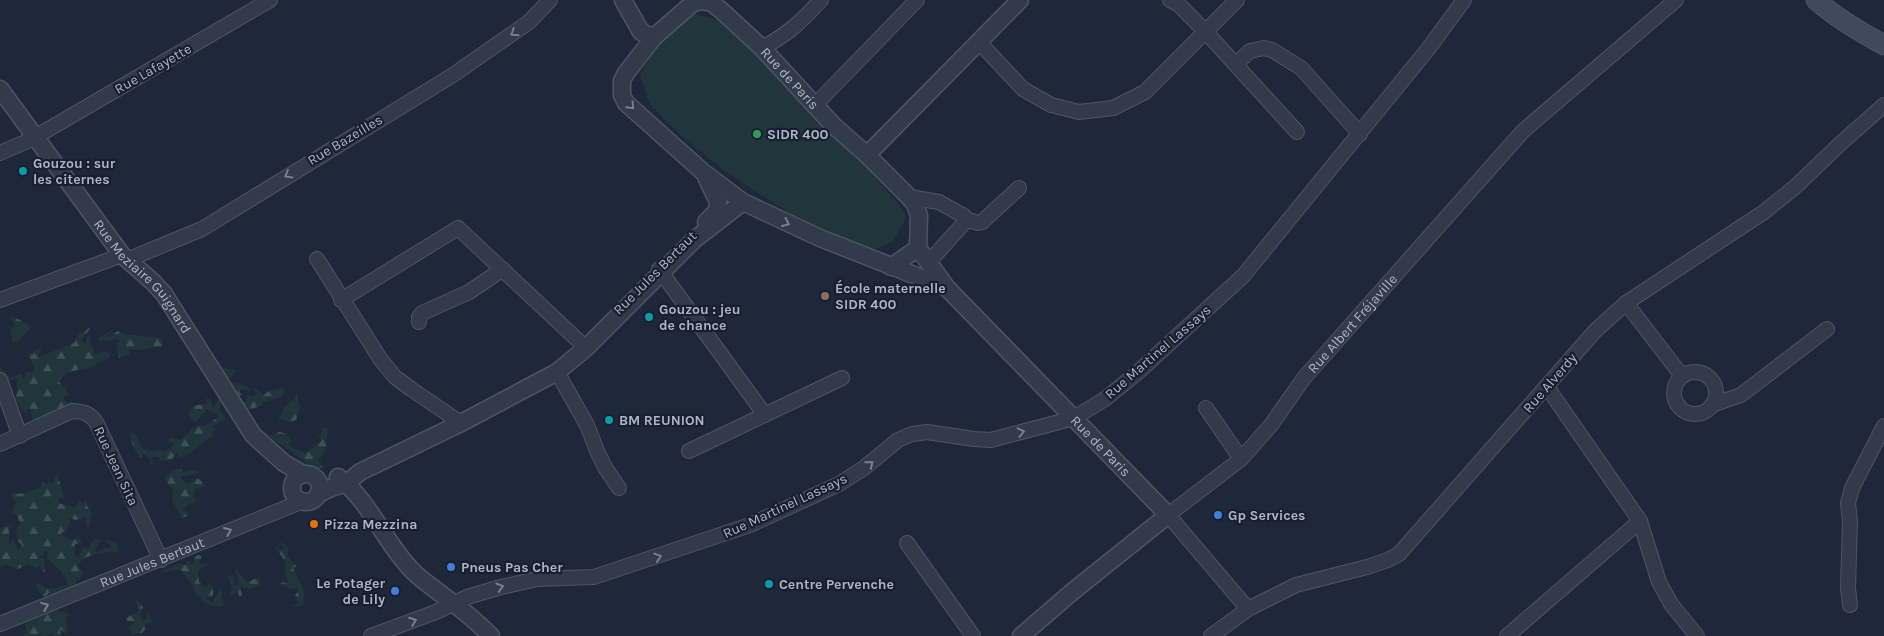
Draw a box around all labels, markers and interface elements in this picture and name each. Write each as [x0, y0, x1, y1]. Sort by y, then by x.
one-way arrow [511, 27, 520, 36]
street label: Rue Lafayette [112, 40, 194, 98]
street label: Rue de Paris [757, 44, 823, 113]
one-way arrow [625, 100, 634, 109]
street label: Rue Bazeilles [304, 111, 386, 169]
place label: SIDR 400 [767, 126, 829, 143]
marker: SIDR 400 [751, 128, 763, 140]
place label: Gouzou : sur les citernes [33, 155, 116, 188]
marker: Gouzou : sur les citernes [17, 165, 29, 177]
one-way arrow [285, 169, 294, 179]
street label: Rue Meziaire Guignard [90, 216, 195, 336]
one-way arrow [781, 216, 790, 227]
street label: Rue Jules Bertaut [610, 228, 700, 318]
street label: Rue Albert Fréjaville [1304, 270, 1401, 377]
place label: École maternelle SIDR 400 [835, 279, 946, 313]
marker: École maternelle SIDR 400 [819, 290, 831, 302]
place label: Gouzou : jeu de chance [659, 301, 741, 334]
street label: Rue Martinel Lassays [1101, 301, 1215, 403]
marker: Gouzou : jeu de chance [643, 311, 655, 323]
street label: Rue Alverdy [1519, 349, 1581, 416]
place label: BM REUNION [619, 412, 705, 429]
street label: Rue de Paris [1067, 412, 1134, 480]
marker: BM REUNION [603, 414, 615, 426]
street label: Rue Jean Sita [90, 424, 142, 508]
one-way arrow [1017, 427, 1026, 438]
one-way arrow [864, 461, 873, 469]
street label: Rue Martinel Lassays [720, 470, 850, 542]
place label: Gp Services [1228, 507, 1305, 524]
marker: Gp Services [1212, 509, 1224, 521]
place label: Pizza Mezzina [324, 516, 417, 533]
marker: Pizza Mezzina [308, 518, 320, 530]
one-way arrow [223, 527, 232, 538]
street label: Rue Jules Bertaut [97, 534, 207, 591]
one-way arrow [654, 553, 662, 563]
place label: Pneus Pas Cher [461, 559, 563, 576]
marker: Pneus Pas Cher [445, 561, 457, 573]
place label: Le Potager de Lily [316, 575, 385, 608]
place label: Centre Pervenche [779, 576, 894, 593]
marker: Centre Pervenche [763, 578, 775, 590]
one-way arrow [495, 583, 503, 593]
marker: Le Potager de Lily [389, 585, 401, 597]
one-way arrow [40, 602, 49, 612]
one-way arrow [408, 617, 416, 627]

